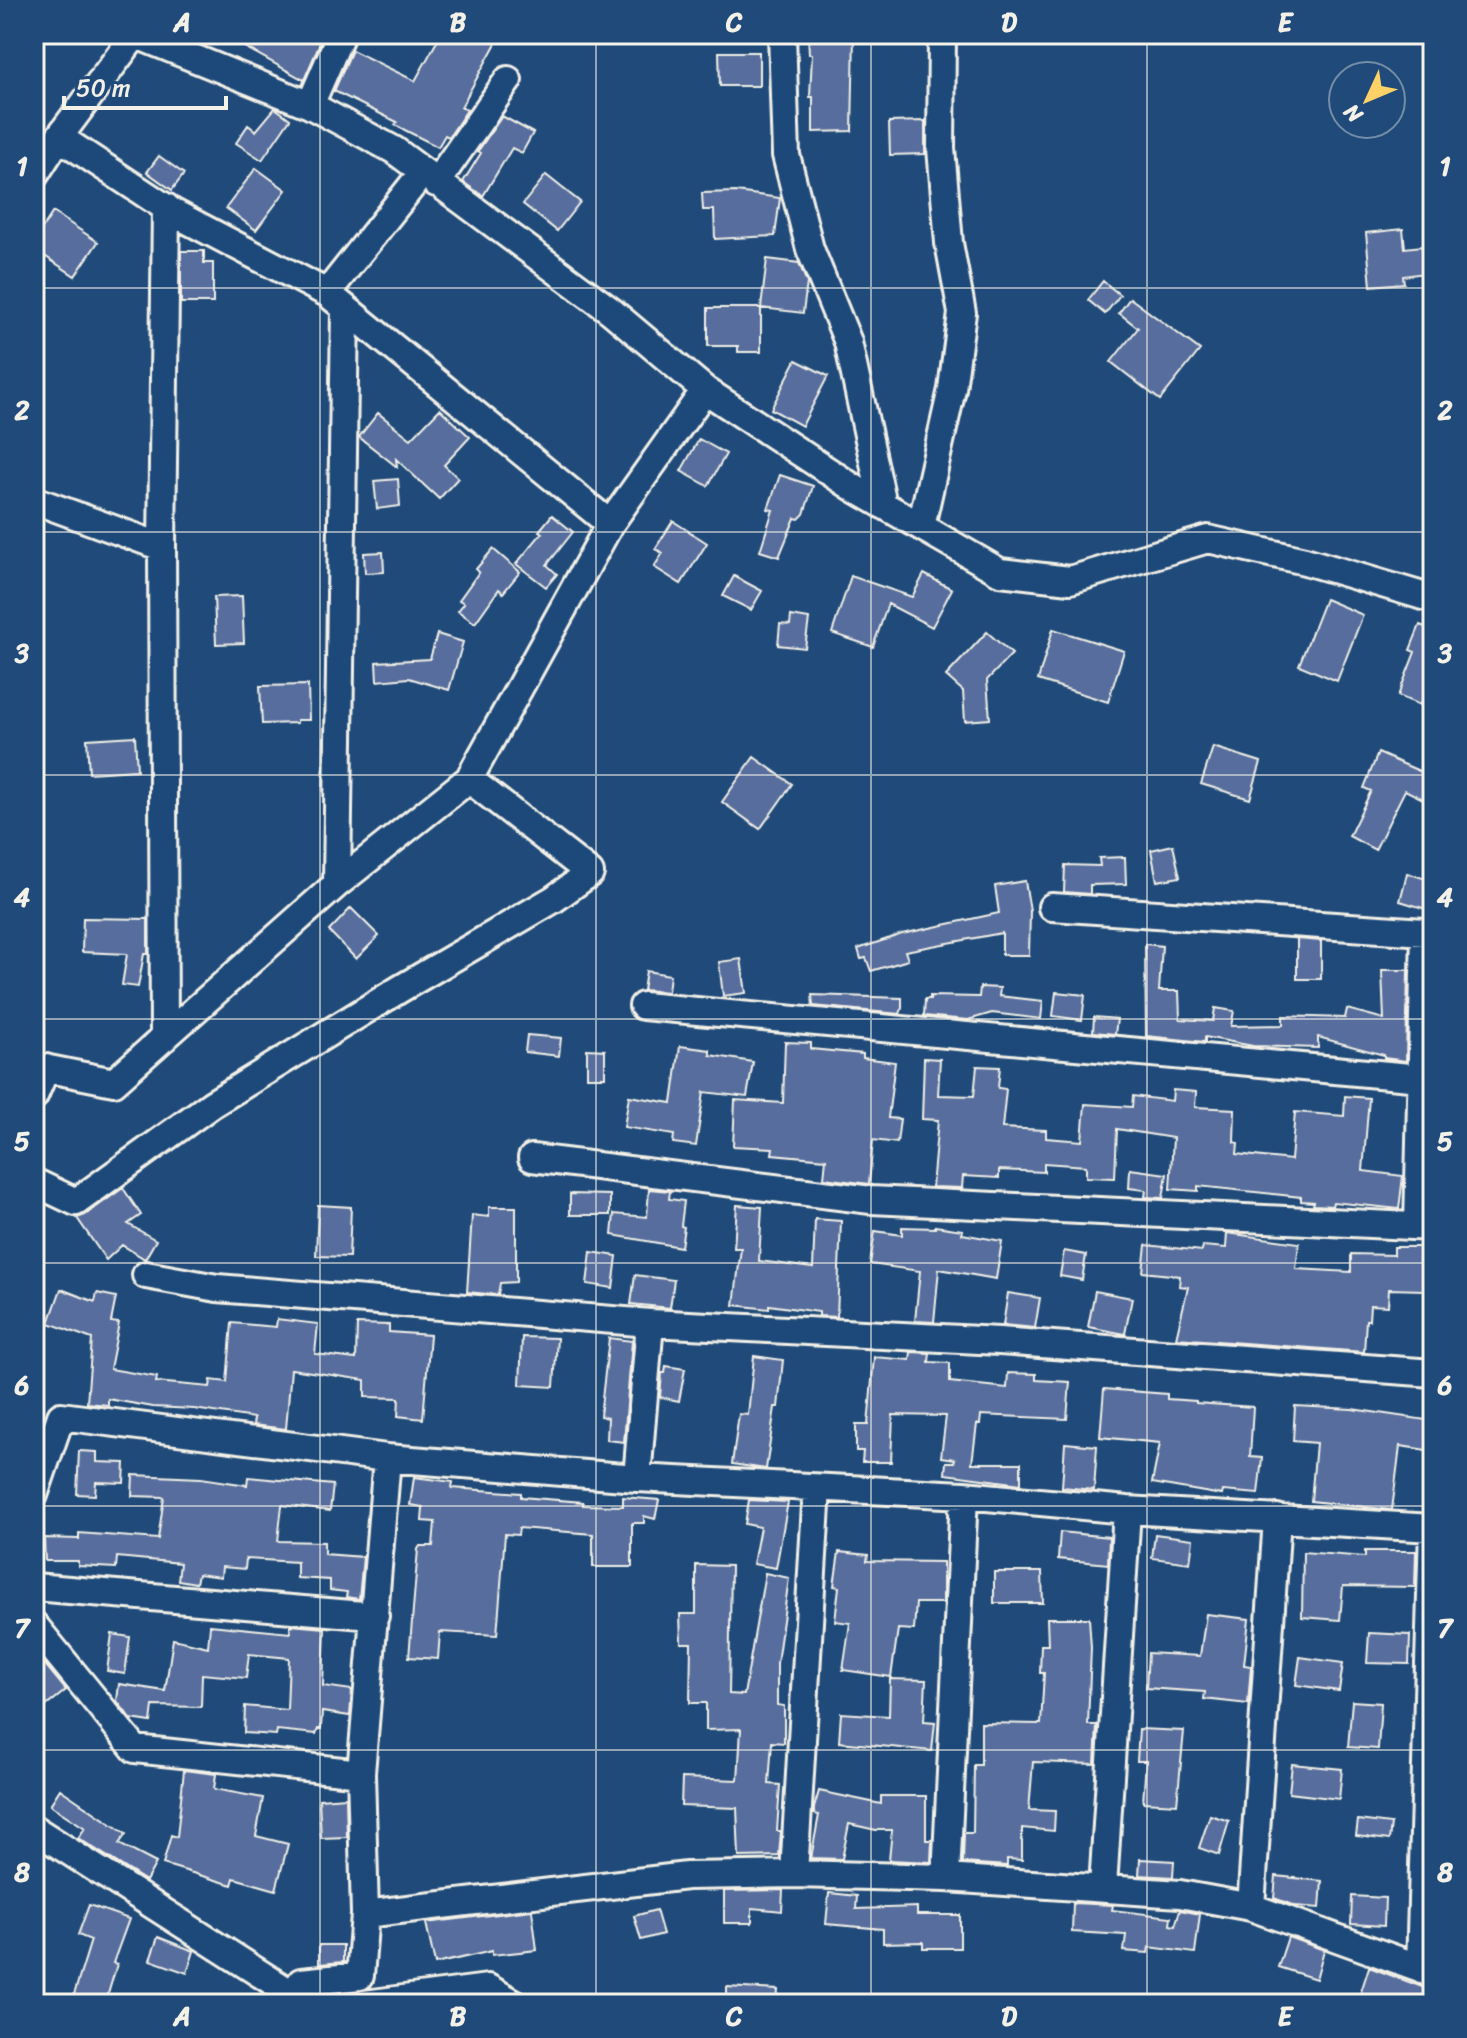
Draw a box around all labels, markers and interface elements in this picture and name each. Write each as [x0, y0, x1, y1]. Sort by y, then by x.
text: A [172, 0, 191, 45]
text: B [450, 0, 467, 45]
text: C [725, 0, 743, 45]
text: D [1001, 0, 1017, 45]
text: E [1278, 0, 1295, 45]
scale bar [64, 60, 226, 110]
north arrow [1327, 60, 1407, 140]
text: 50 m [76, 67, 131, 109]
text: N [1333, 94, 1373, 133]
text: 1 [16, 143, 28, 189]
text: 1 [1439, 143, 1451, 189]
text: 2 [13, 387, 30, 433]
text: 2 [1436, 387, 1453, 433]
text: 3 [14, 630, 30, 676]
text: 3 [1437, 630, 1453, 676]
text: 4 [14, 874, 30, 920]
text: 4 [1437, 874, 1453, 920]
text: 5 [14, 1118, 30, 1164]
text: 5 [1437, 1118, 1453, 1164]
text: 6 [14, 1362, 30, 1408]
text: 6 [1437, 1362, 1453, 1408]
text: 7 [15, 1605, 32, 1651]
text: 7 [1438, 1605, 1455, 1651]
text: 8 [13, 1849, 30, 1895]
text: 8 [1436, 1849, 1453, 1895]
text: A [172, 1993, 191, 2038]
text: B [450, 1993, 467, 2038]
text: C [725, 1993, 743, 2038]
text: D [1001, 1993, 1017, 2038]
text: E [1278, 1993, 1295, 2038]

